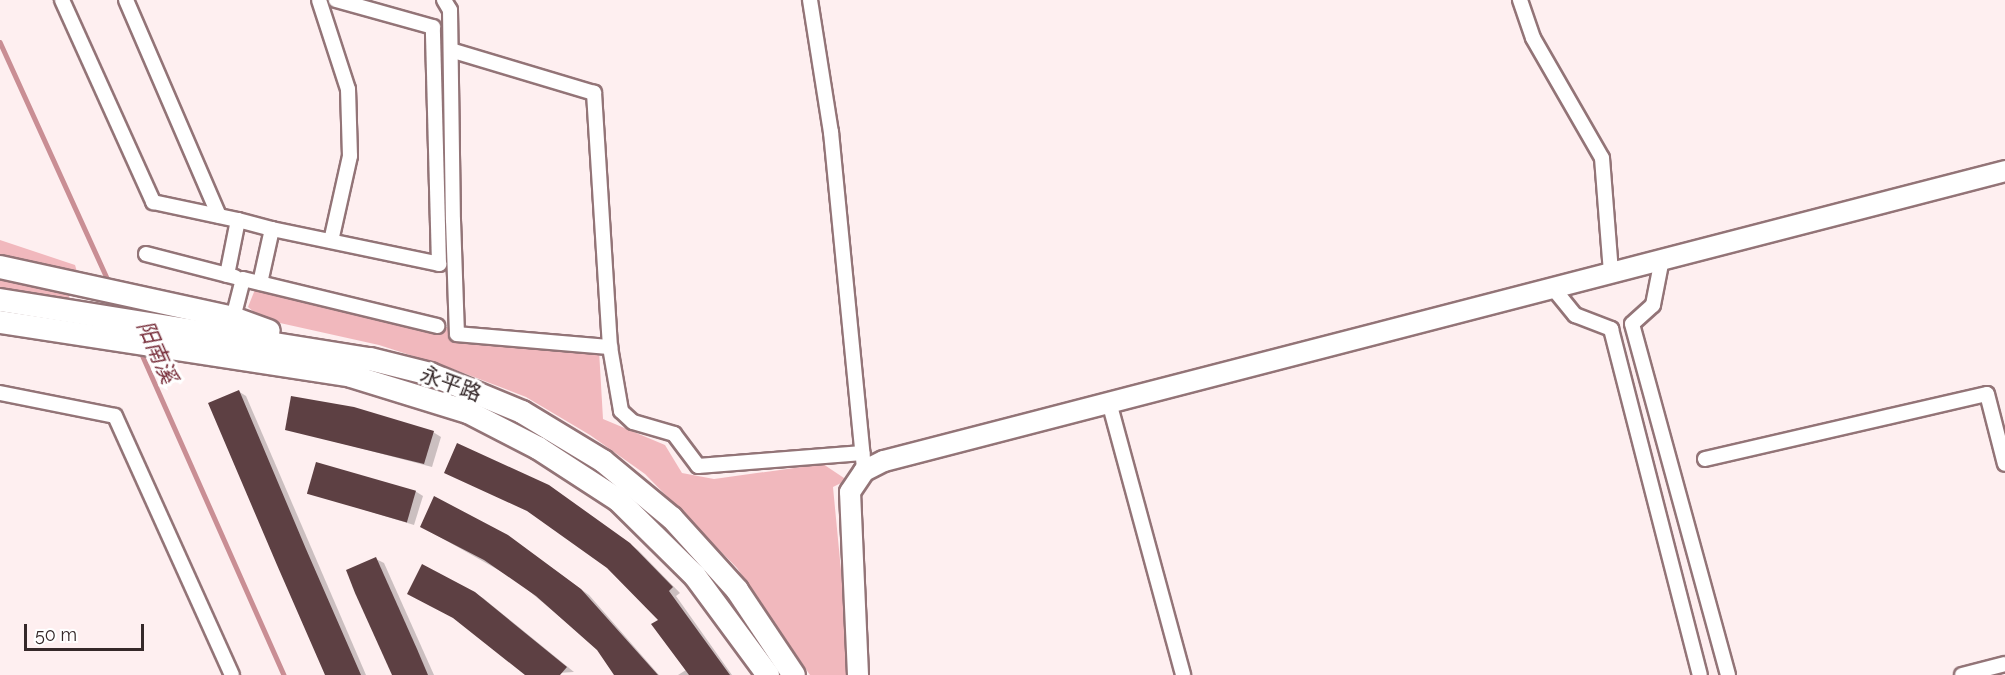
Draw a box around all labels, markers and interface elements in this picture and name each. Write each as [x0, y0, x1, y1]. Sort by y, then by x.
water label: 阳南溪 [132, 316, 182, 388]
street label: 永平路 [417, 361, 485, 407]
scale bar [27, 612, 147, 650]
text: 50 m [35, 624, 77, 645]

